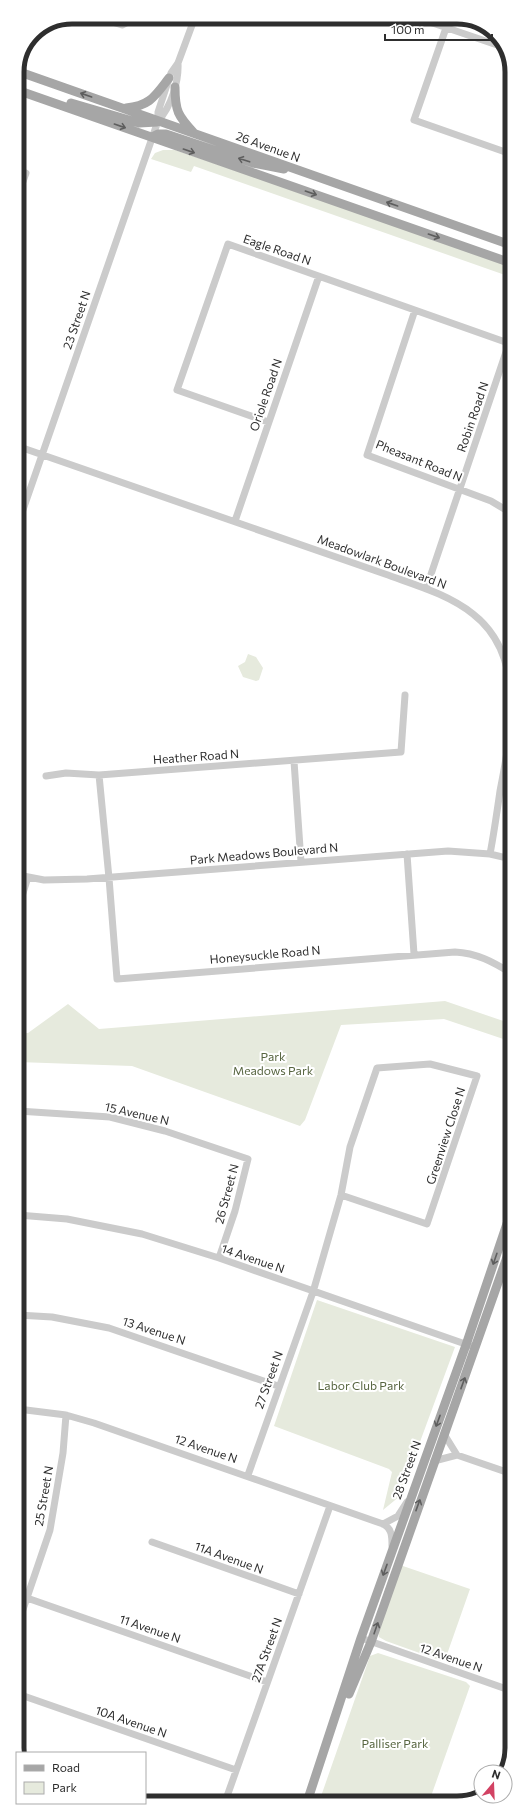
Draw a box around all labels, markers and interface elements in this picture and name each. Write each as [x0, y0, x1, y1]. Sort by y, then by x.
scale bar [385, 16, 492, 42]
text: 100 m [391, 22, 425, 36]
one-way arrow [80, 91, 92, 99]
one-way arrow [114, 123, 126, 131]
street label: 26 Avenue N [234, 128, 302, 164]
one-way arrow [182, 147, 194, 155]
one-way arrow [238, 156, 251, 163]
one-way arrow [305, 190, 317, 198]
one-way arrow [387, 199, 399, 207]
street label: Eagle Road N [242, 231, 313, 267]
one-way arrow [428, 233, 440, 241]
street label: 23 Street N [59, 289, 93, 351]
street label: Oriole Road N [246, 357, 284, 433]
street label: Robin Road N [453, 380, 491, 454]
street label: Pheasant Road N [374, 436, 465, 484]
street label: Meadowlark Boulevard N [316, 531, 449, 591]
street label: Heather Road N [152, 746, 239, 766]
street label: Park Meadows Boulevard N [189, 840, 339, 866]
street label: Honeysuckle Road N [209, 942, 321, 966]
park label: Park Meadows Park [233, 1049, 314, 1077]
street label: Greenview Close N [423, 1085, 467, 1186]
street label: 15 Avenue N [104, 1099, 171, 1127]
street label: 26 Street N [211, 1162, 241, 1225]
street label: 14 Avenue N [220, 1241, 287, 1275]
one-way arrow [490, 1253, 498, 1265]
street label: 13 Avenue N [121, 1313, 188, 1347]
street label: 27 Street N [251, 1349, 285, 1410]
one-way arrow [459, 1377, 467, 1389]
park label: Labor Club Park [318, 1378, 405, 1392]
one-way arrow [433, 1415, 441, 1427]
street label: 12 Avenue N [173, 1431, 240, 1465]
street label: 28 Street N [389, 1438, 423, 1501]
street label: 25 Street N [31, 1465, 55, 1527]
one-way arrow [415, 1499, 423, 1511]
street label: 11A Avenue N [193, 1538, 266, 1576]
one-way arrow [381, 1564, 389, 1576]
street label: 11 Avenue N [118, 1611, 183, 1645]
street label: 27A Street N [248, 1615, 284, 1684]
one-way arrow [372, 1622, 380, 1634]
street label: 12 Avenue N [418, 1640, 485, 1674]
street label: 10A Avenue N [94, 1702, 169, 1740]
park label: Palliser Park [362, 1736, 429, 1750]
legend [16, 1752, 146, 1804]
text: Road [52, 1760, 80, 1774]
north arrow [473, 1764, 513, 1804]
text: N [490, 1767, 502, 1782]
text: Park [52, 1780, 78, 1794]

